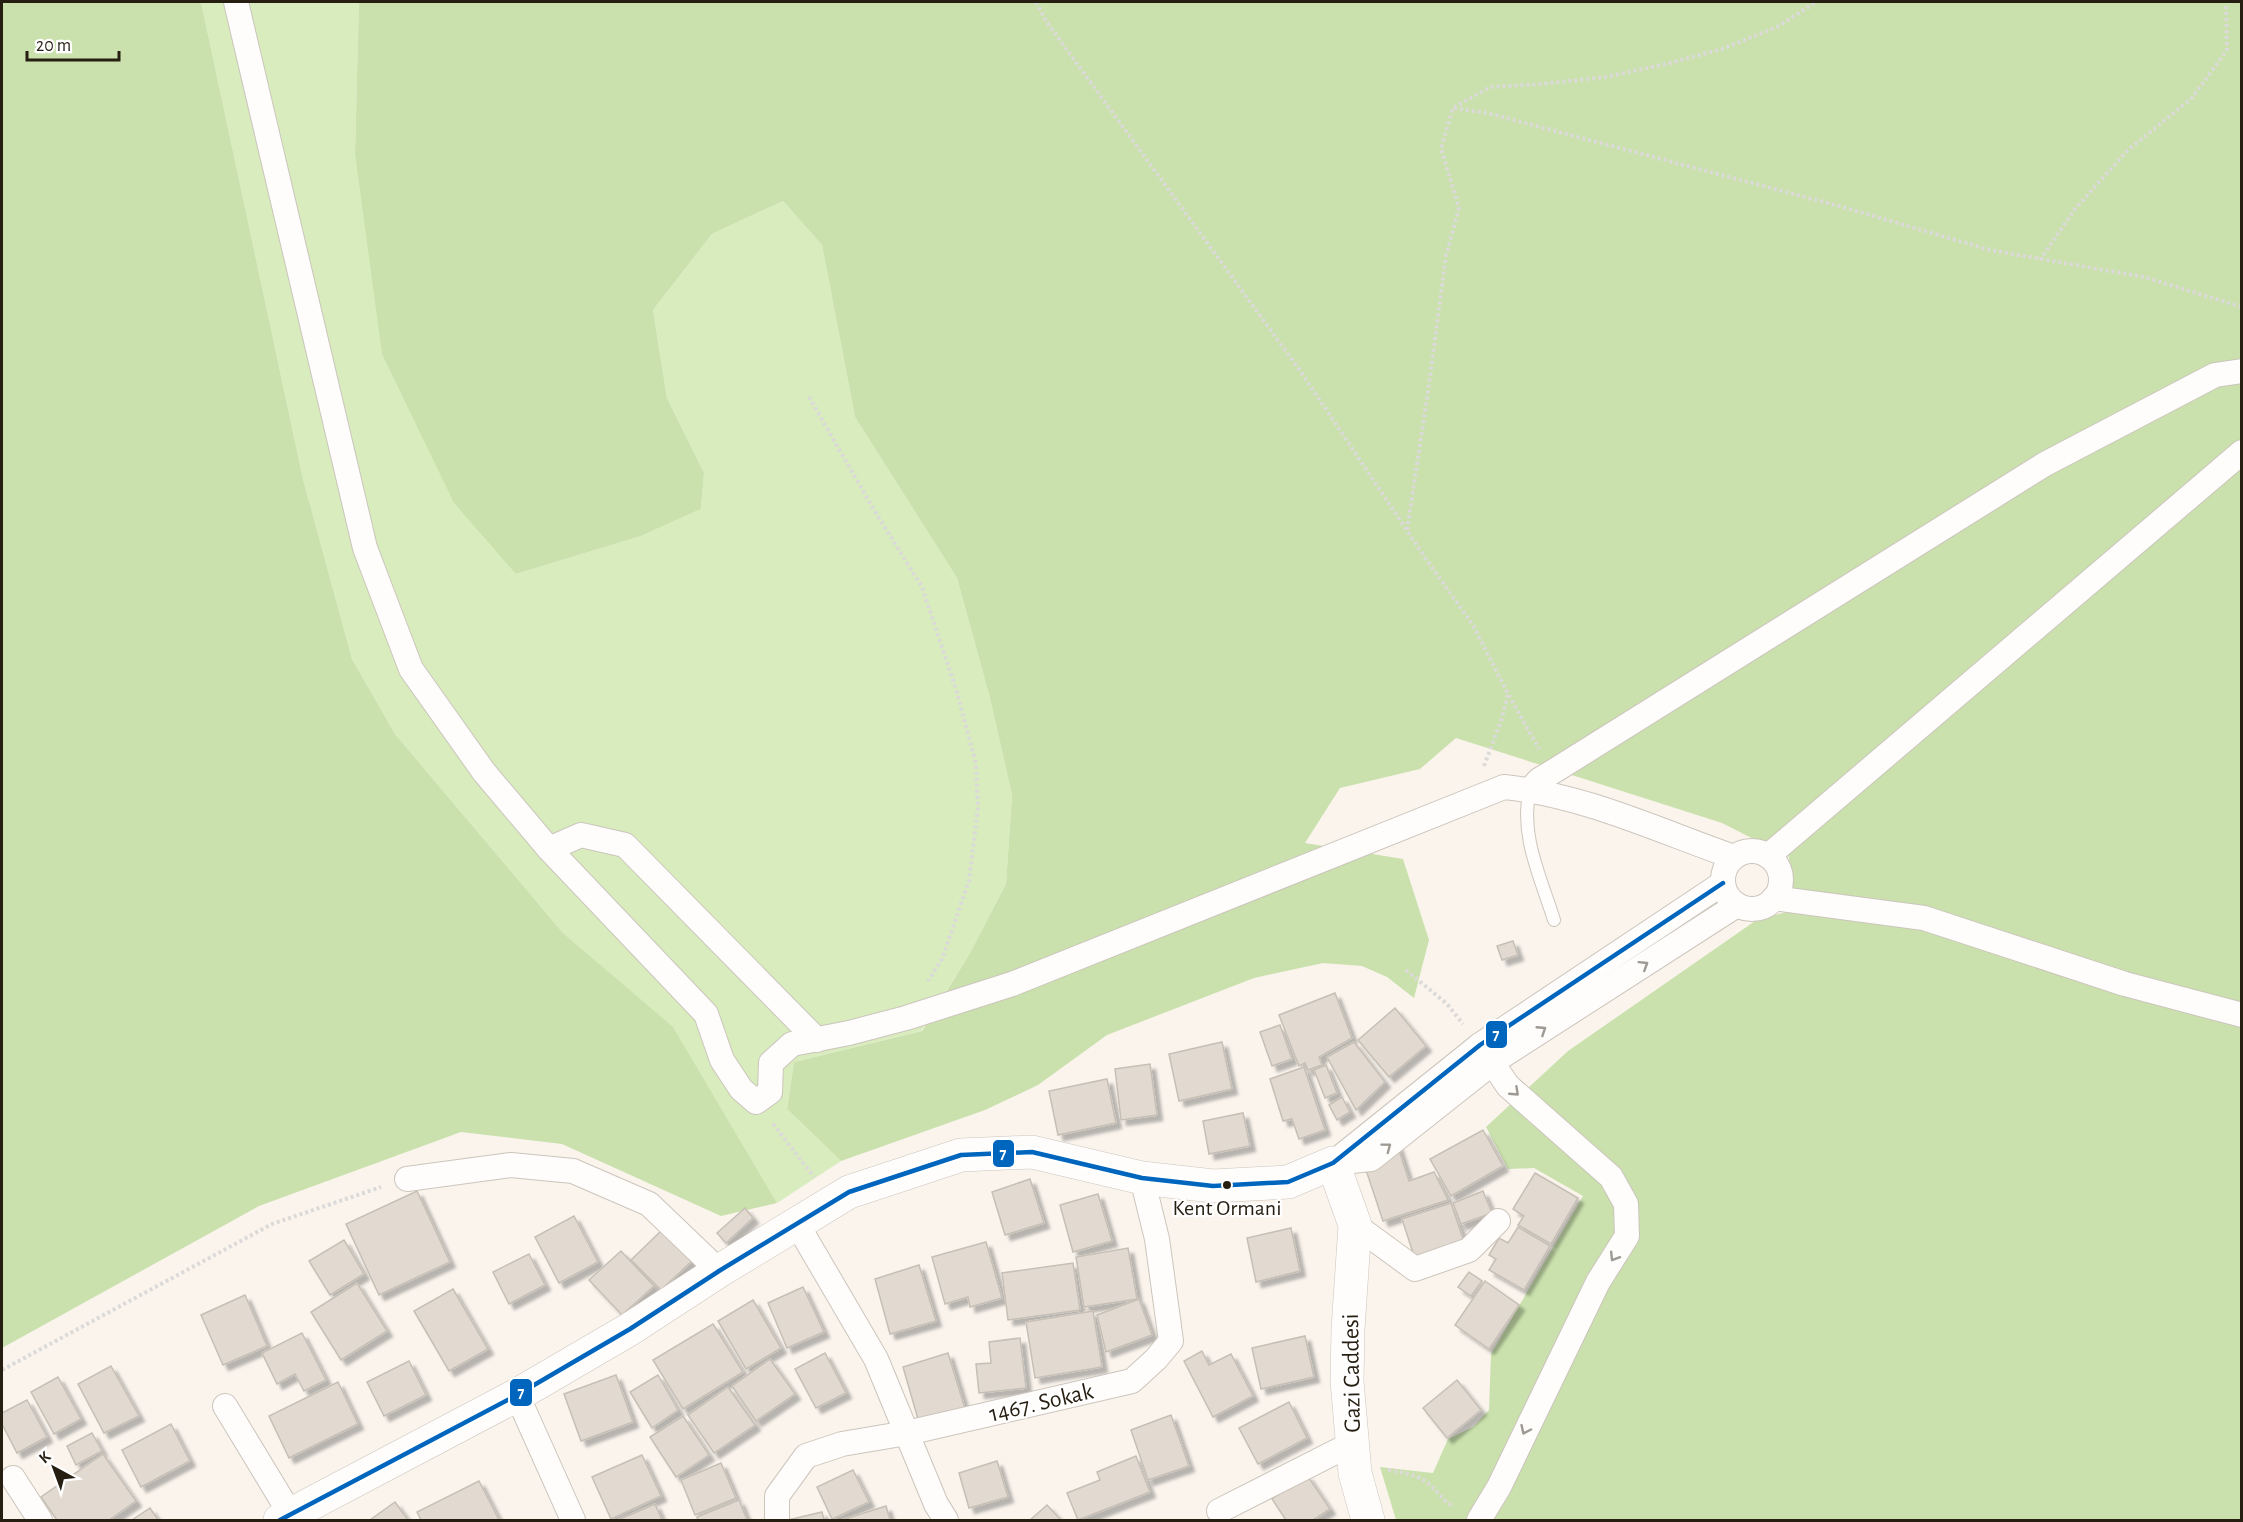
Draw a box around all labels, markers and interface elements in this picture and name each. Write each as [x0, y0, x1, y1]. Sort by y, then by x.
scale bar [27, 24, 118, 62]
text: 20 m [36, 37, 71, 55]
one-way arrow [1637, 961, 1648, 972]
line badge: 7 [1485, 1020, 1508, 1049]
one-way arrow [1536, 1026, 1547, 1037]
text: 7 [1493, 1027, 1500, 1043]
one-way arrow [1508, 1085, 1518, 1096]
line badge: 7 [992, 1139, 1015, 1168]
one-way arrow [1380, 1144, 1391, 1155]
text: 7 [1000, 1146, 1007, 1162]
marker: Kent Ormani [1221, 1179, 1233, 1191]
place label: Kent Ormani [1173, 1197, 1281, 1219]
one-way arrow [1610, 1250, 1621, 1261]
street label: Gazi Caddesi [1339, 1313, 1365, 1433]
line badge: 7 [509, 1378, 533, 1407]
street label: 1467. Sokak [987, 1379, 1095, 1427]
text: 7 [518, 1385, 525, 1401]
one-way arrow [1521, 1424, 1533, 1435]
north arrow [24, 1438, 84, 1498]
text: K [36, 1448, 54, 1467]

